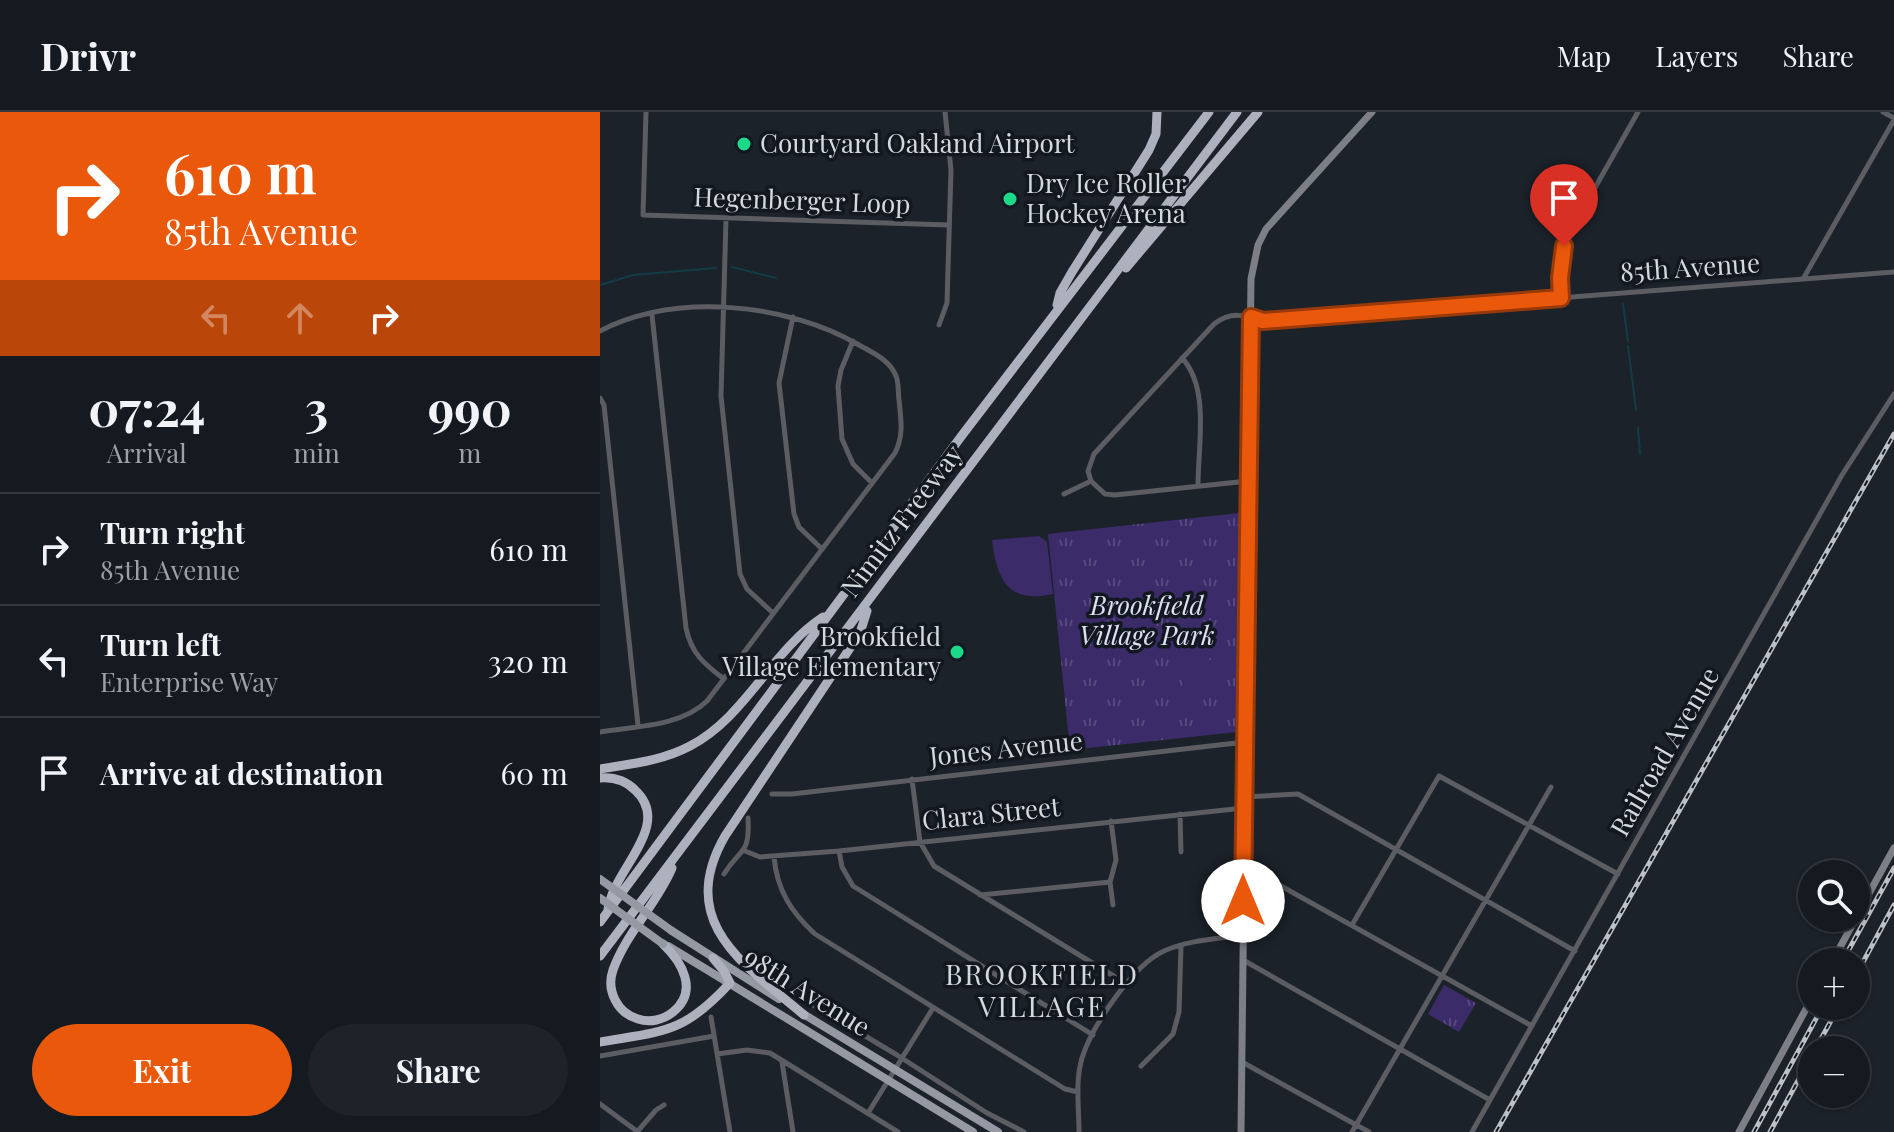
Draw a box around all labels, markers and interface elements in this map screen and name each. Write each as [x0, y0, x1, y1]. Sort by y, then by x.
text: Drivr [40, 30, 136, 81]
text: Map [1557, 37, 1611, 74]
text: Layers [1655, 37, 1738, 74]
text: Share [1782, 37, 1854, 74]
place label: Courtyard Oakland Airport [760, 125, 1075, 160]
text: 610 m [164, 134, 317, 209]
marker: Courtyard Oakland Airport [735, 135, 753, 153]
icon: right [32, 144, 136, 248]
pin [1530, 164, 1598, 246]
place label: Dry Ice Roller Hockey Arena [1026, 165, 1186, 230]
icon: arrive [1542, 176, 1586, 220]
street label: Hegenberger Loop [693, 178, 911, 221]
marker: Dry Ice Roller Hockey Arena [1001, 190, 1019, 208]
text: 85th Avenue [164, 206, 358, 254]
street label: 85th Avenue [1619, 244, 1761, 289]
icon: left [194, 296, 238, 340]
icon: ahead [278, 296, 322, 340]
icon: right [362, 296, 406, 340]
text: 07:24 [88, 375, 205, 439]
text: 3 [305, 375, 328, 439]
text: 990 [428, 375, 512, 439]
text: Arrival [107, 435, 187, 470]
text: min [293, 435, 340, 470]
text: m [458, 435, 481, 470]
street label: Nimitz Freeway [832, 437, 970, 603]
text: Turn right [100, 512, 245, 552]
icon: right [32, 527, 76, 571]
text: 610 m [489, 529, 568, 569]
text: 85th Avenue [100, 552, 240, 587]
park label: Brookfield Village Park [1079, 587, 1215, 652]
place label: Brookfield Village Elementary [721, 618, 941, 683]
text: Turn left [100, 624, 221, 664]
icon: left [32, 639, 76, 683]
text: 320 m [488, 641, 568, 681]
marker: Brookfield Village Elementary [948, 643, 966, 661]
street label: Railroad Avenue [1601, 660, 1726, 842]
text: Enterprise Way [100, 664, 278, 699]
street label: Jones Avenue [926, 722, 1084, 773]
icon: arrive [32, 751, 76, 795]
text: Arrive at destination [100, 753, 383, 793]
text: 60 m [500, 753, 568, 793]
street label: Clara Street [920, 788, 1062, 837]
position arrow [1201, 859, 1285, 943]
map controls [1798, 860, 1870, 1108]
button: search [1798, 860, 1870, 932]
street label: 98th Avenue [738, 938, 878, 1043]
button: + [1798, 948, 1870, 1020]
district label: BROOKFIELD VILLAGE [945, 955, 1139, 1024]
button: Exit [32, 1024, 292, 1116]
button: Share [308, 1024, 568, 1116]
button: − [1798, 1036, 1870, 1108]

